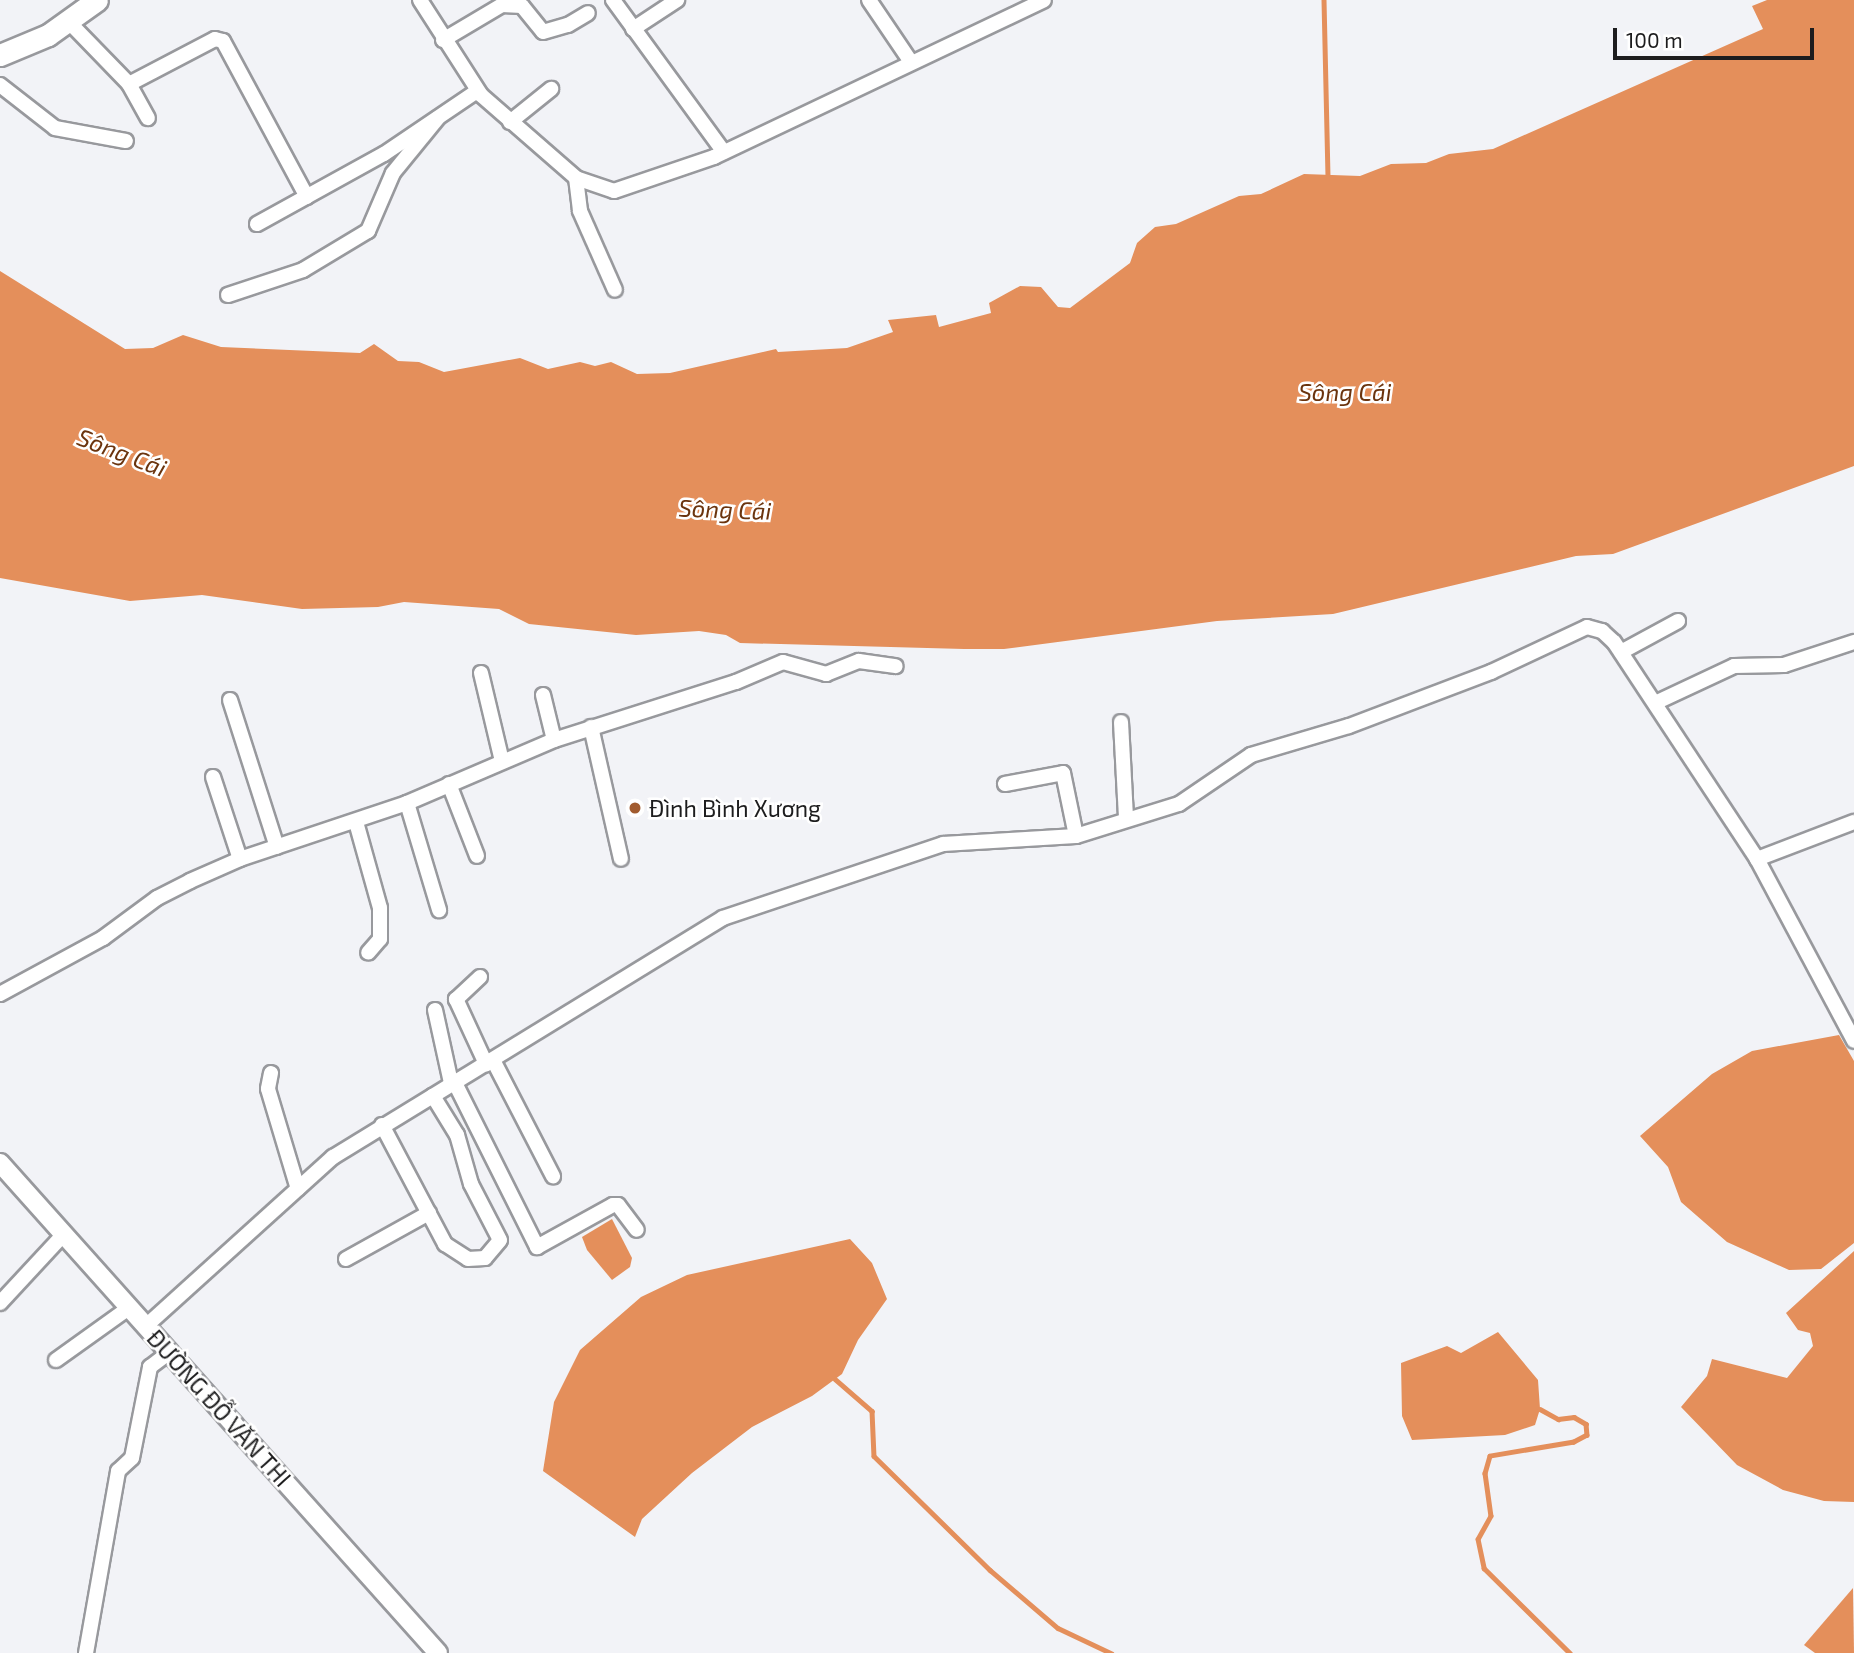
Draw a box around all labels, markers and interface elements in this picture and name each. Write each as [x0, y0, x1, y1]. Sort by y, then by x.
scale bar [1616, 14, 1817, 58]
text: 100 m [1626, 27, 1683, 52]
water label: Sông Cái [1298, 378, 1392, 406]
water label: Sông Cái [73, 422, 171, 482]
water label: Sông Cái [678, 493, 772, 525]
place label: Đình Bình Xương [649, 794, 821, 822]
marker: Đình Bình Xương [627, 800, 643, 816]
street label: ĐƯỜNG ĐỖ VĂN THI [141, 1324, 297, 1492]

